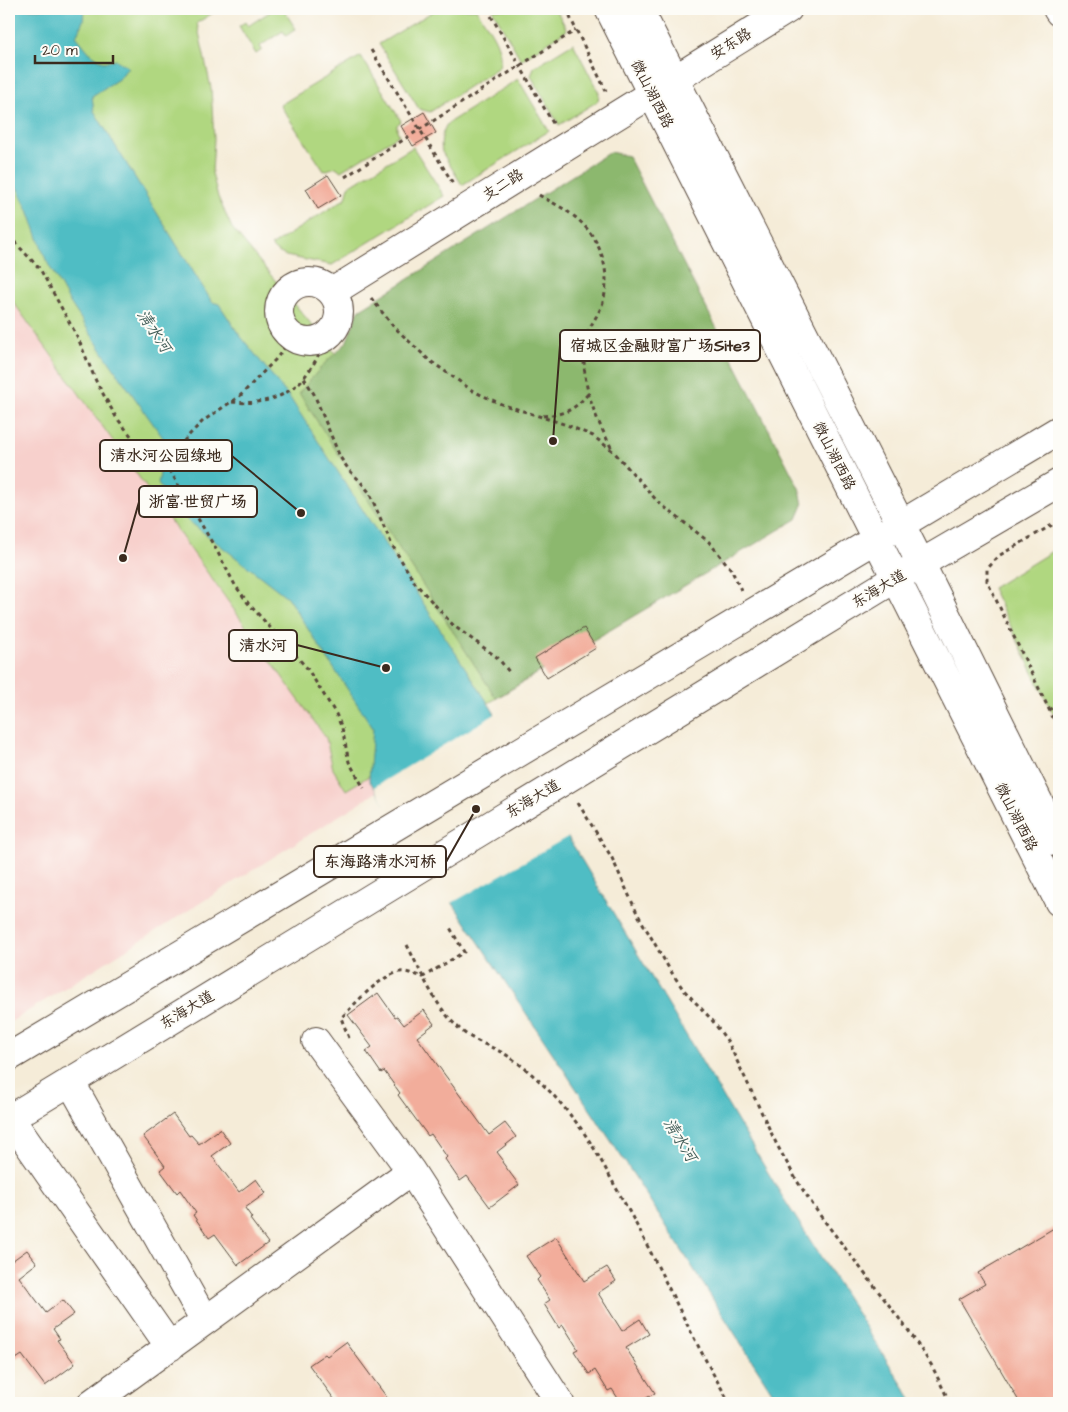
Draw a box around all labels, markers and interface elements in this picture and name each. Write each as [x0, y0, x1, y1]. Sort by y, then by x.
street label: 安东路 [706, 23, 756, 65]
scale bar [35, 32, 112, 64]
text: 20 m [42, 40, 78, 61]
street label: 微山湖西路 [626, 56, 678, 132]
street label: 支二路 [478, 164, 528, 206]
water label: 清水河 [131, 305, 178, 360]
callout: 宿城区金融财富广场Site3 [560, 330, 760, 361]
text: 宿城区金融财富广场Site3 [570, 335, 751, 357]
street label: 微山湖西路 [808, 418, 860, 494]
callout: 清水河公园绿地 [100, 440, 232, 471]
text: 清水河公园绿地 [110, 445, 222, 467]
callout: 浙富·世贸广场 [139, 486, 257, 517]
text: 浙富·世贸广场 [149, 491, 247, 513]
street label: 东海大道 [848, 565, 910, 613]
callout: 清水河 [229, 630, 297, 661]
text: 清水河 [239, 635, 287, 657]
street label: 东海大道 [502, 775, 564, 823]
street label: 微山湖西路 [990, 779, 1042, 855]
callout: 东海路清水河桥 [314, 846, 446, 877]
text: 东海路清水河桥 [324, 851, 436, 873]
street label: 东海大道 [156, 986, 218, 1034]
water label: 清水河 [658, 1114, 704, 1169]

